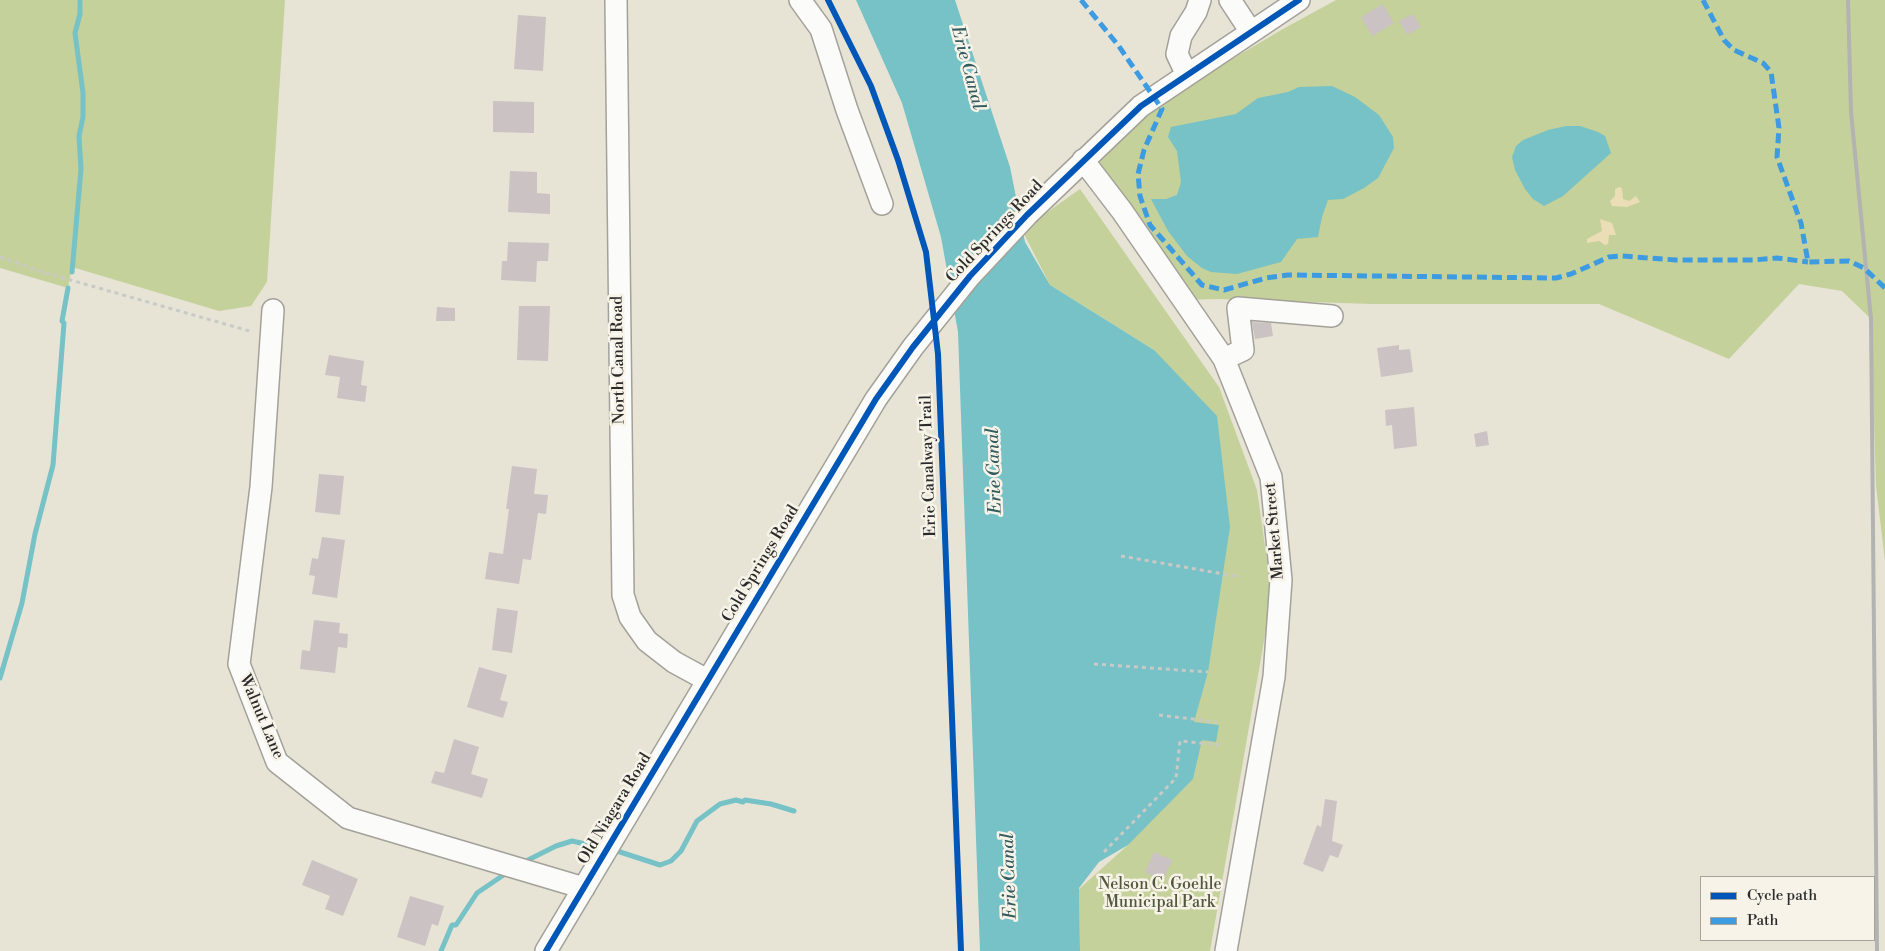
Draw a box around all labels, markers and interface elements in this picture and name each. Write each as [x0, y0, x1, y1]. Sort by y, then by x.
water label: Erie Canal [945, 24, 989, 112]
street label: Cold Springs Road [943, 177, 1047, 287]
street label: North Canal Road [608, 296, 630, 424]
street label: Erie Canalway Trail [917, 395, 941, 537]
water label: Erie Canal [983, 428, 1007, 514]
street label: Market Street [1261, 482, 1289, 580]
street label: Cold Springs Road [718, 502, 804, 626]
street label: Walnut Lane [235, 672, 287, 762]
street label: Old Niagara Road [574, 750, 656, 868]
water label: Erie Canal [998, 833, 1022, 919]
park label: Nelson C. Goehle Municipal Park [1098, 875, 1222, 913]
legend [1700, 876, 1875, 941]
text: Cycle path [1747, 886, 1817, 905]
text: Path [1747, 911, 1779, 930]

